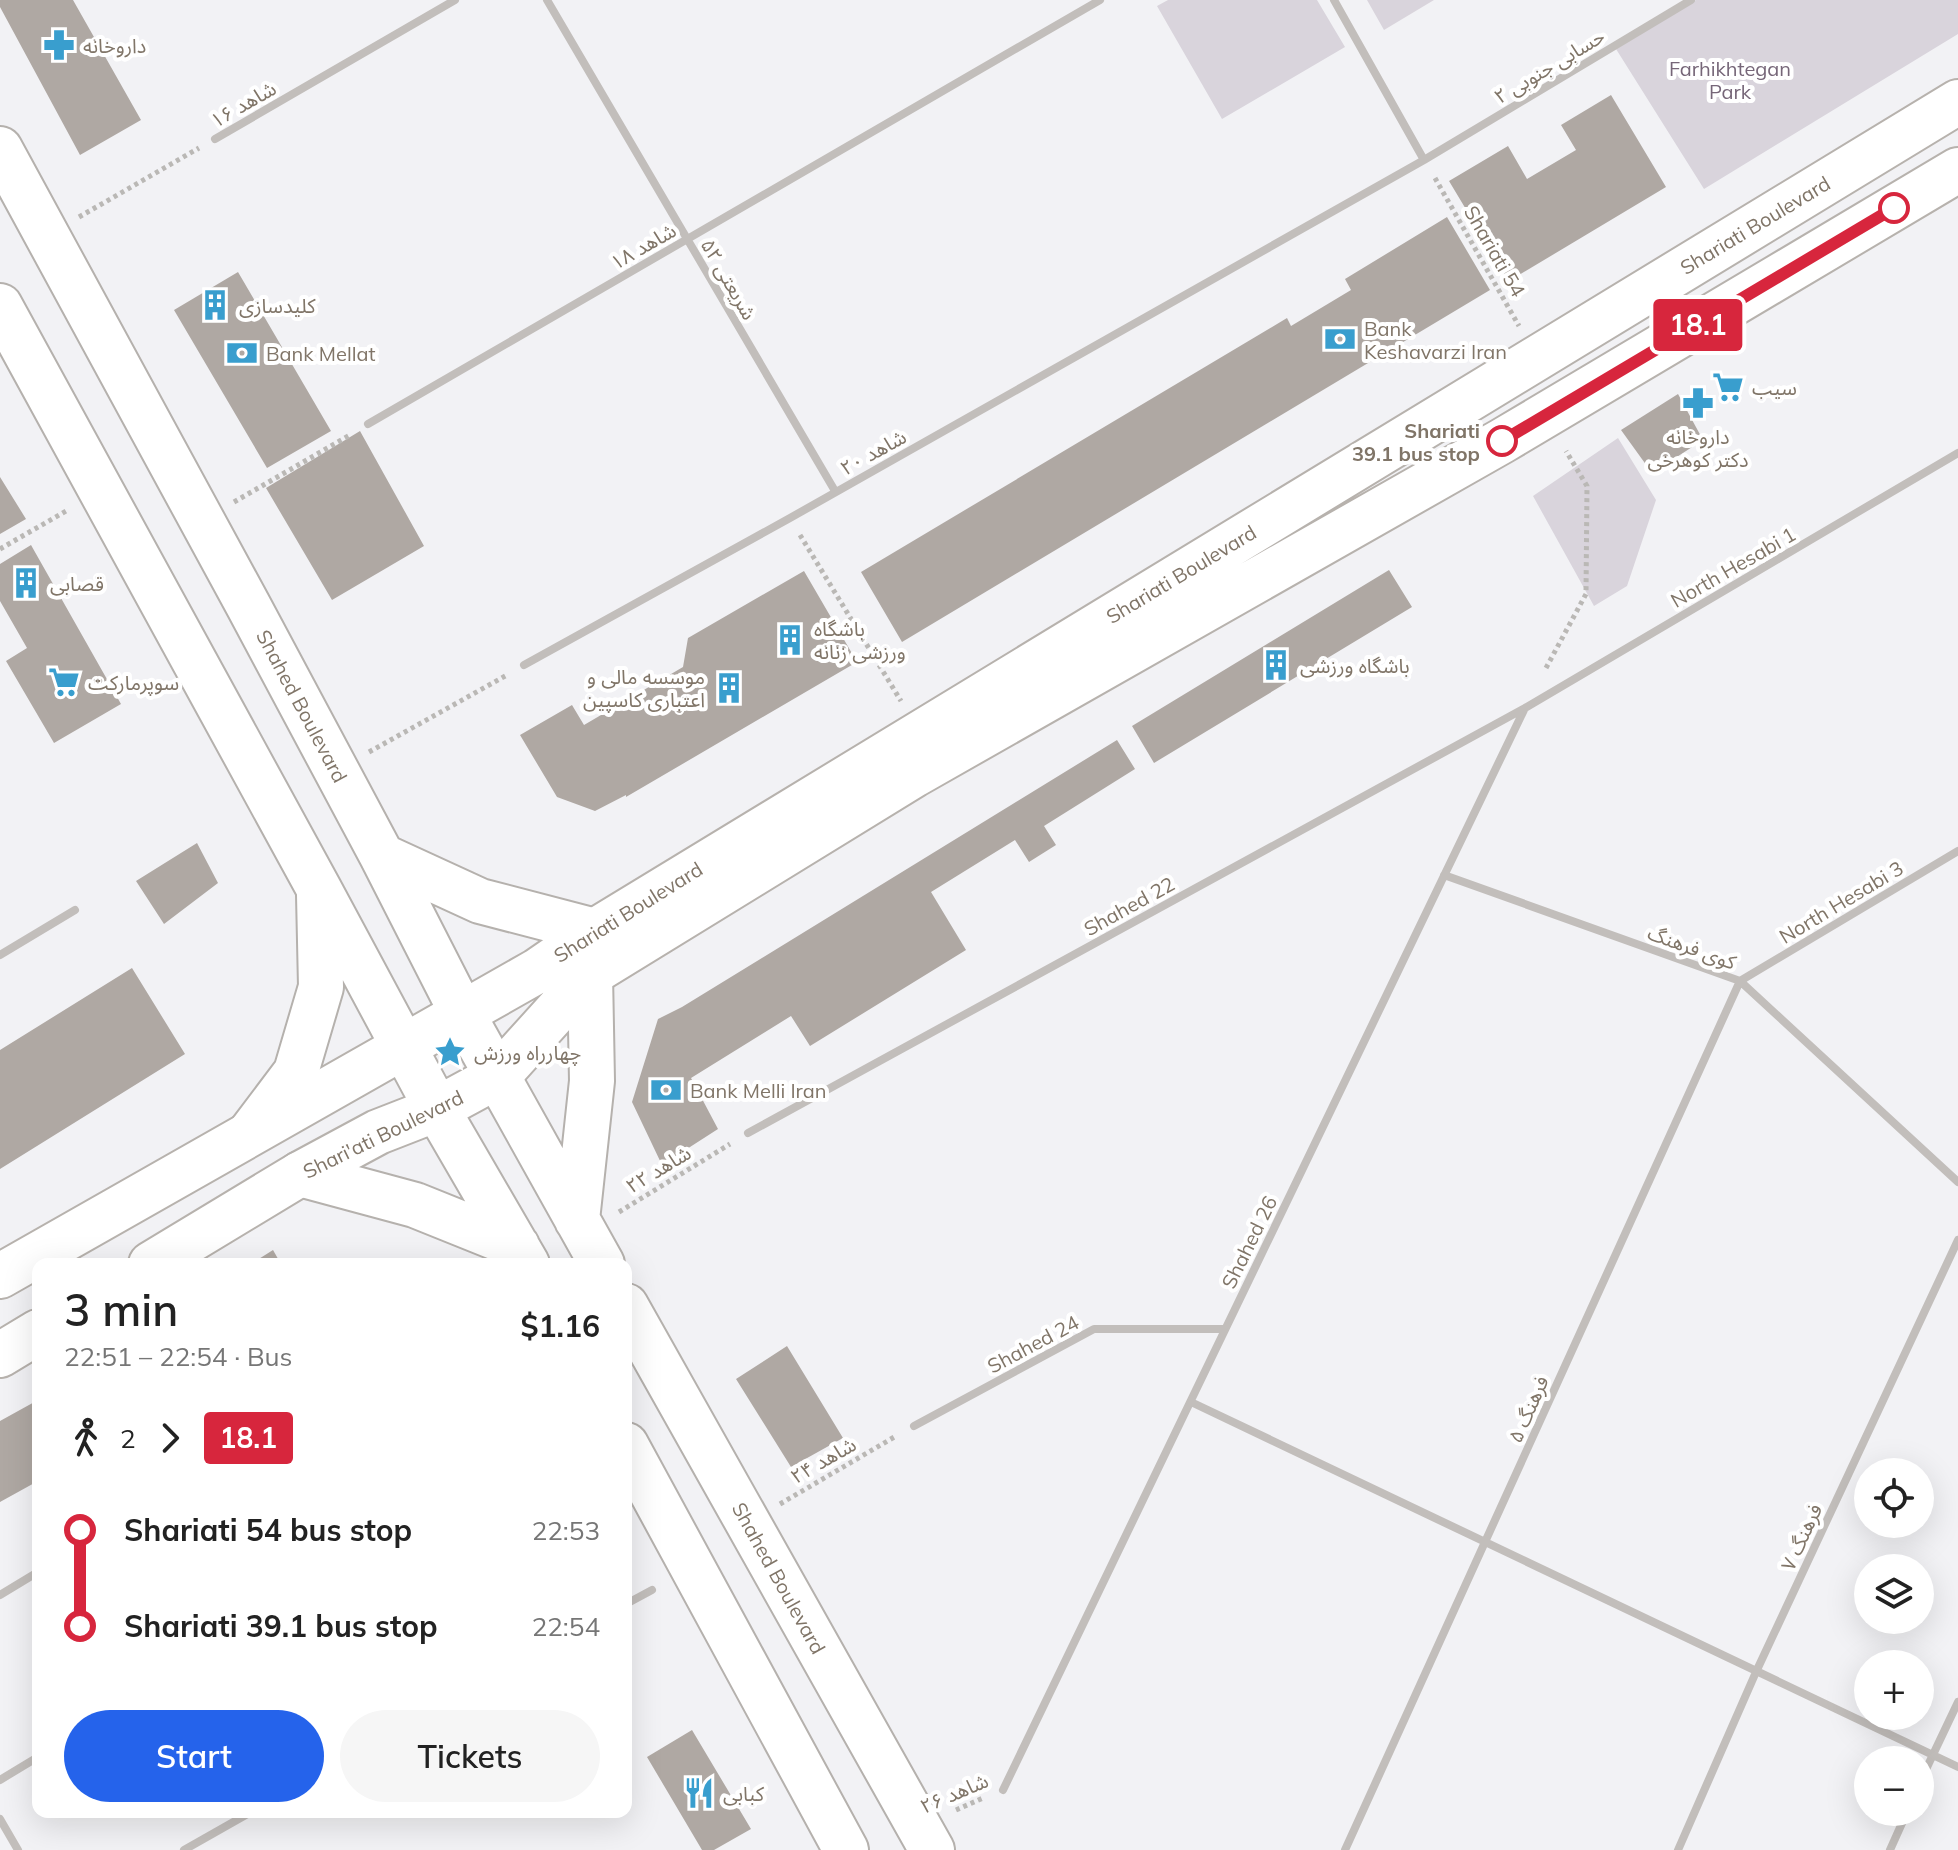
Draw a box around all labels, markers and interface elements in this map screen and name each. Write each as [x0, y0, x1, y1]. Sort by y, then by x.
street label: حسابی جنوبی ۲ [1489, 23, 1609, 109]
pharmacy icon: داروخانه [42, 28, 76, 62]
place label: داروخانه [83, 33, 146, 58]
park label: Farhikhtegan Park [1669, 56, 1791, 104]
street label: شاهد ۱۶ [206, 75, 280, 133]
street label: Shariati Boulevard [1675, 170, 1835, 280]
unlabelled marker [1879, 193, 1909, 223]
street label: Shariati 54 [1459, 201, 1531, 301]
street label: شاهد ۱۸ [606, 217, 680, 275]
street label: شریعتی ۵۲ [696, 234, 762, 324]
building icon: کلیدسازی [198, 288, 232, 322]
place label: کلیدسازی [239, 293, 316, 318]
line badge: 18.1 [1642, 299, 1754, 351]
text: 18.1 [1669, 307, 1727, 342]
place label: Bank Keshavarzi Iran [1364, 316, 1507, 364]
bank icon: Bank Keshavarzi Iran [1323, 322, 1357, 356]
bank icon: Bank Mellat [225, 336, 259, 370]
place label: Bank Mellat [266, 341, 375, 366]
supermarket icon: سیب [1711, 370, 1745, 404]
place label: سیب [1752, 375, 1797, 400]
pharmacy icon: داروخانه دکتر کوهرخی [1681, 386, 1715, 420]
place label: Shariati 39.1 bus stop [1352, 418, 1480, 466]
street label: شاهد ۲۰ [836, 424, 910, 480]
place label: داروخانه دکتر کوهرخی [1647, 424, 1749, 472]
marker: Shariati 39.1 bus stop [1487, 426, 1517, 456]
street label: Shariati Boulevard [1101, 519, 1261, 629]
street label: North Hesabi 1 [1666, 521, 1800, 613]
building icon: قصابی [9, 566, 43, 600]
place label: قصابی [50, 571, 104, 596]
place label: باشگاه ورزشی زنانه [814, 616, 906, 664]
building icon: باشگاه ورزشی زنانه [773, 623, 807, 657]
street label: Shahed Boulevard [251, 625, 353, 787]
building icon: باشگاه ورزشی [1259, 648, 1293, 682]
place label: باشگاه ورزشی [1300, 653, 1410, 678]
place label: موسسه مالی و اعتباری کاسپین [583, 664, 705, 713]
supermarket icon: سوپرمارکت [47, 665, 81, 699]
place label: سوپرمارکت [88, 670, 179, 696]
building icon: موسسه مالی و اعتباری کاسپین [712, 671, 746, 705]
street label: North Hesabi 3 [1774, 855, 1908, 949]
street label: Shariati Boulevard [549, 856, 707, 968]
street label: Shahed 22 [1079, 871, 1179, 941]
street label: کوی فرهنگ [1644, 920, 1740, 975]
place icon: چهارراه ورزش [433, 1035, 467, 1069]
place label: چهارراه ورزش [474, 1040, 581, 1066]
bank icon: Bank Melli Iran [649, 1073, 683, 1107]
place label: Bank Melli Iran [690, 1078, 826, 1103]
street label: Shari'ati Boulevard [299, 1084, 467, 1184]
street label: شاهد ۲۲ [621, 1140, 695, 1198]
street label: Shahed 26 [1216, 1192, 1282, 1292]
text: 3 min [64, 1282, 178, 1337]
text: $1.16 [521, 1307, 600, 1345]
street label: Shahed 24 [983, 1309, 1083, 1379]
text: 22:51 – 22:54 · Bus [64, 1340, 293, 1373]
street label: فرهنگ ۵ [1502, 1372, 1554, 1446]
icon: walk [64, 1416, 108, 1460]
icon: forward [148, 1416, 192, 1460]
text: 18.1 [220, 1420, 277, 1455]
text: 2 [120, 1422, 136, 1455]
street label: شاهد ۲۴ [786, 1431, 860, 1489]
map controls [1854, 1458, 1934, 1826]
button: locate [1854, 1458, 1934, 1538]
street label: Shahed Boulevard [727, 1498, 831, 1658]
street label: فرهنگ ۷ [1775, 1500, 1827, 1574]
text: Shariati 54 bus stop [124, 1511, 412, 1549]
text: 22:53 [532, 1514, 600, 1547]
button: layers [1854, 1554, 1934, 1634]
text: Shariati 39.1 bus stop [124, 1607, 438, 1645]
text: 22:54 [532, 1610, 600, 1643]
button: + [1854, 1650, 1934, 1730]
button: Start [64, 1710, 324, 1802]
button: Tickets [340, 1710, 600, 1802]
button: − [1854, 1746, 1934, 1826]
street label: شاهد ۲۶ [916, 1767, 992, 1819]
restaurant icon: کبابی [682, 1776, 716, 1810]
place label: کبابی [723, 1781, 765, 1806]

